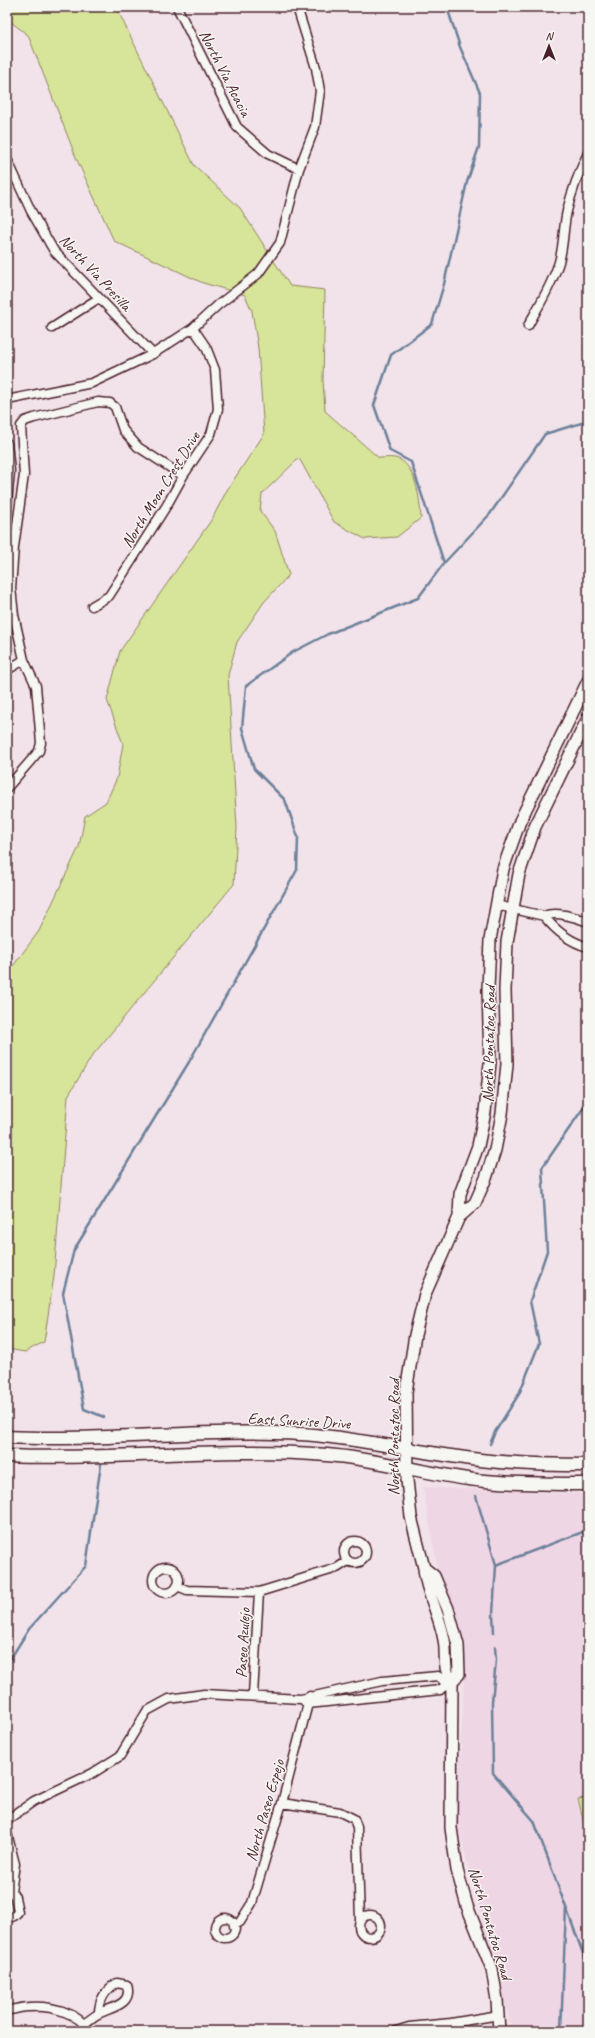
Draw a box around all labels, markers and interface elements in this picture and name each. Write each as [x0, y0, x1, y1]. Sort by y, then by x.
north arrow [529, 26, 569, 66]
street label: North Via Acacia [195, 27, 256, 121]
text: N [546, 29, 555, 43]
street label: North Via Presilla [55, 230, 137, 316]
street label: North Moon Crest Drive [117, 426, 206, 551]
street label: North Pontatoc Road [478, 983, 500, 1103]
street label: North Pontatoc Road [384, 1376, 404, 1495]
street label: East Sunrise Drive [247, 1408, 353, 1434]
street label: Paseo Azulejo [231, 1606, 255, 1678]
street label: North Paseo Espejo [241, 1756, 289, 1863]
street label: North Pontatoc Road [463, 1865, 517, 1985]

